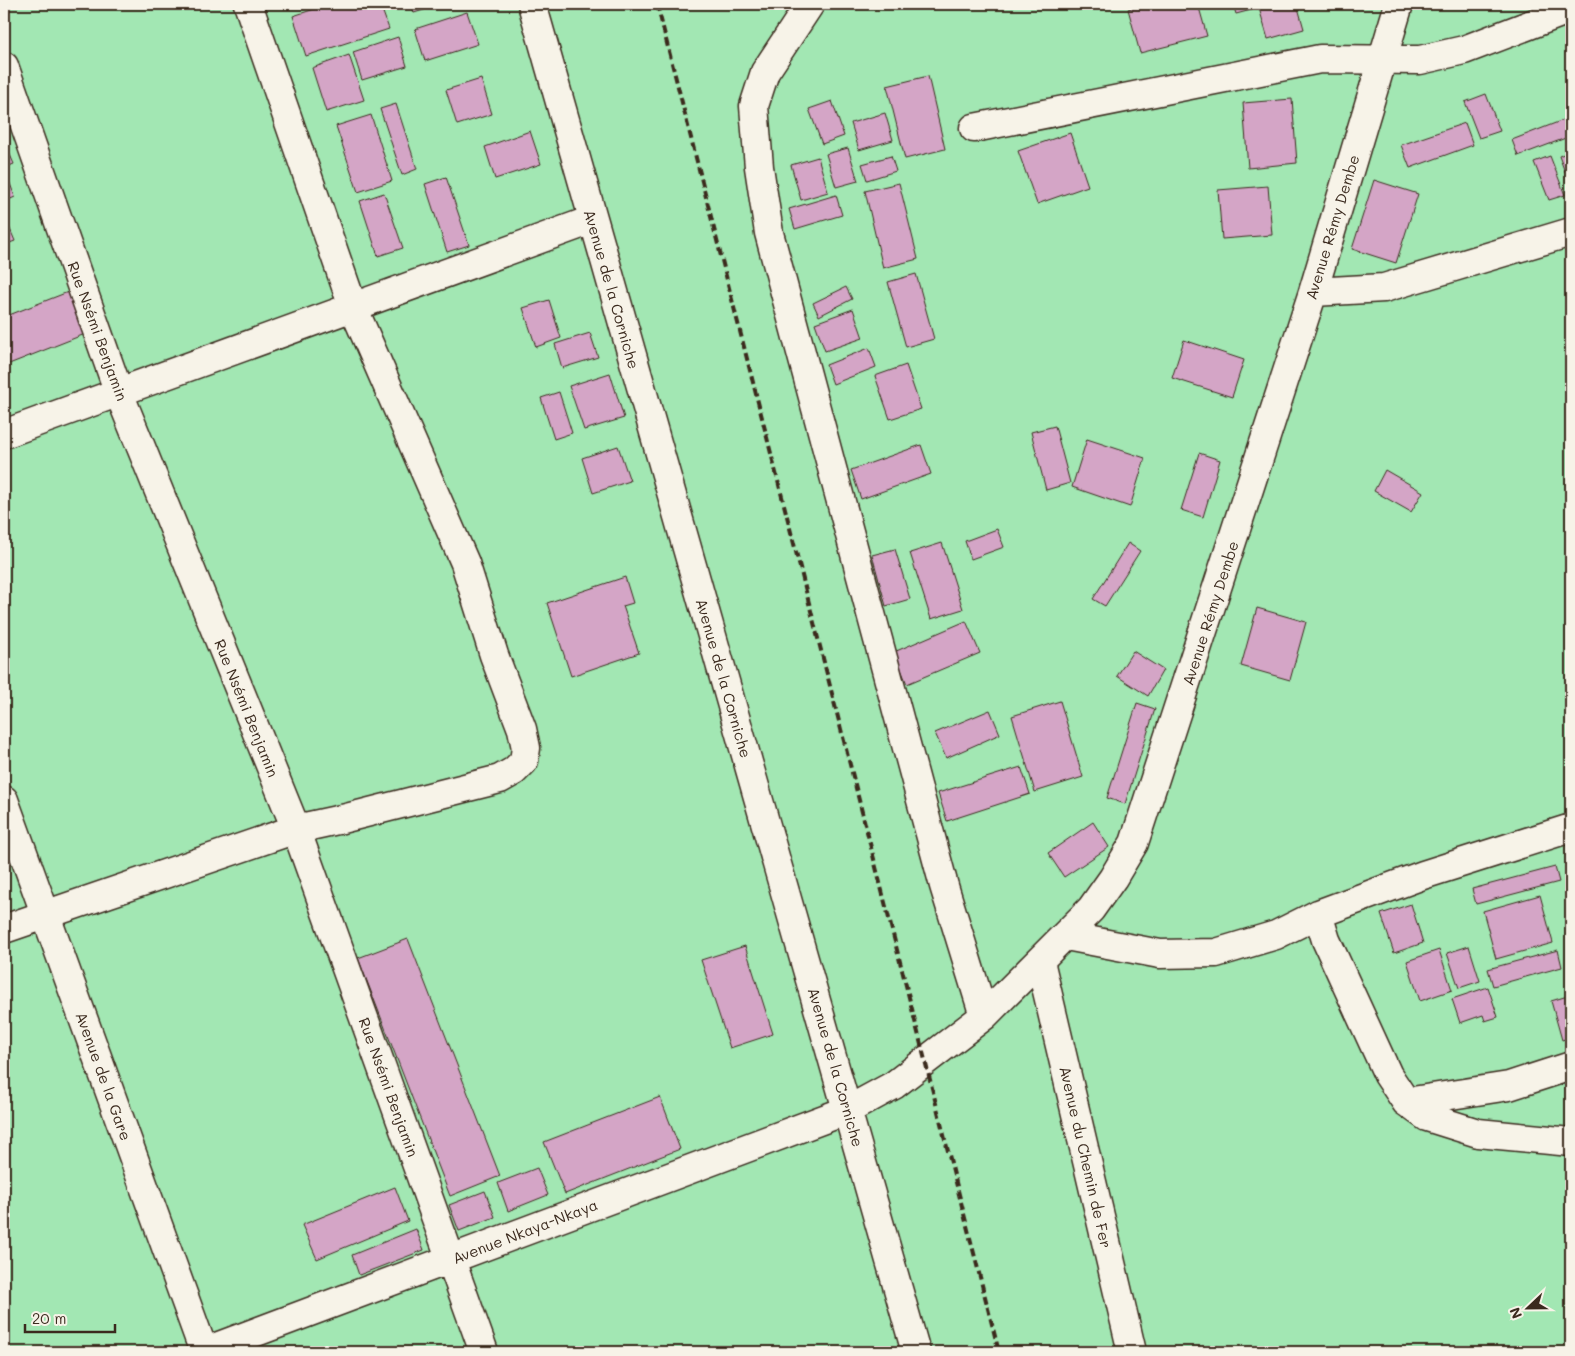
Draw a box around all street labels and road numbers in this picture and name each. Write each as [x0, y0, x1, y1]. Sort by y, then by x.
street label: Avenue Rémy Dembe [1300, 152, 1364, 302]
street label: Avenue de la Corniche [580, 207, 644, 371]
street label: Rue Nsémi Benjamin [63, 258, 133, 404]
street label: Avenue Rémy Dembe [1177, 538, 1243, 688]
street label: Avenue de la Corniche [692, 596, 756, 760]
street label: Rue Nsémi Benjamin [210, 636, 284, 780]
street label: Avenue de la Corniche [804, 985, 868, 1149]
street label: Avenue de la Gare [71, 1009, 137, 1143]
street label: Rue Nsémi Benjamin [354, 1014, 424, 1160]
street label: Avenue du Chemin de Fer [1055, 1064, 1117, 1250]
street label: Avenue Nkaya-Nkaya [449, 1194, 601, 1268]

